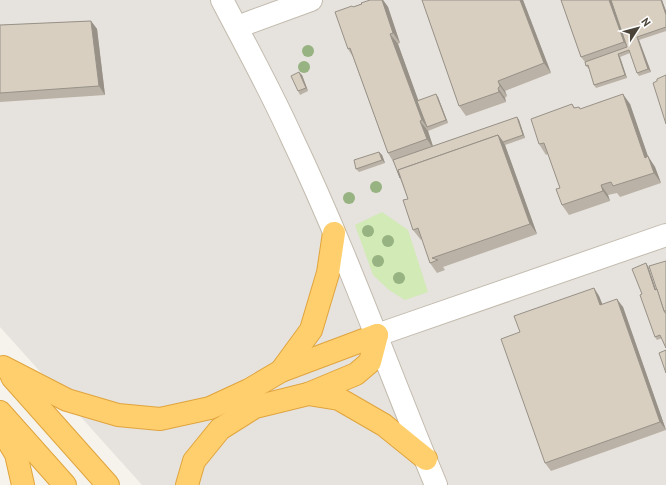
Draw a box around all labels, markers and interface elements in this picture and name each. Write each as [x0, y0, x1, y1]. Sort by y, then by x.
north arrow [618, 8, 658, 48]
text: N [638, 15, 654, 29]

